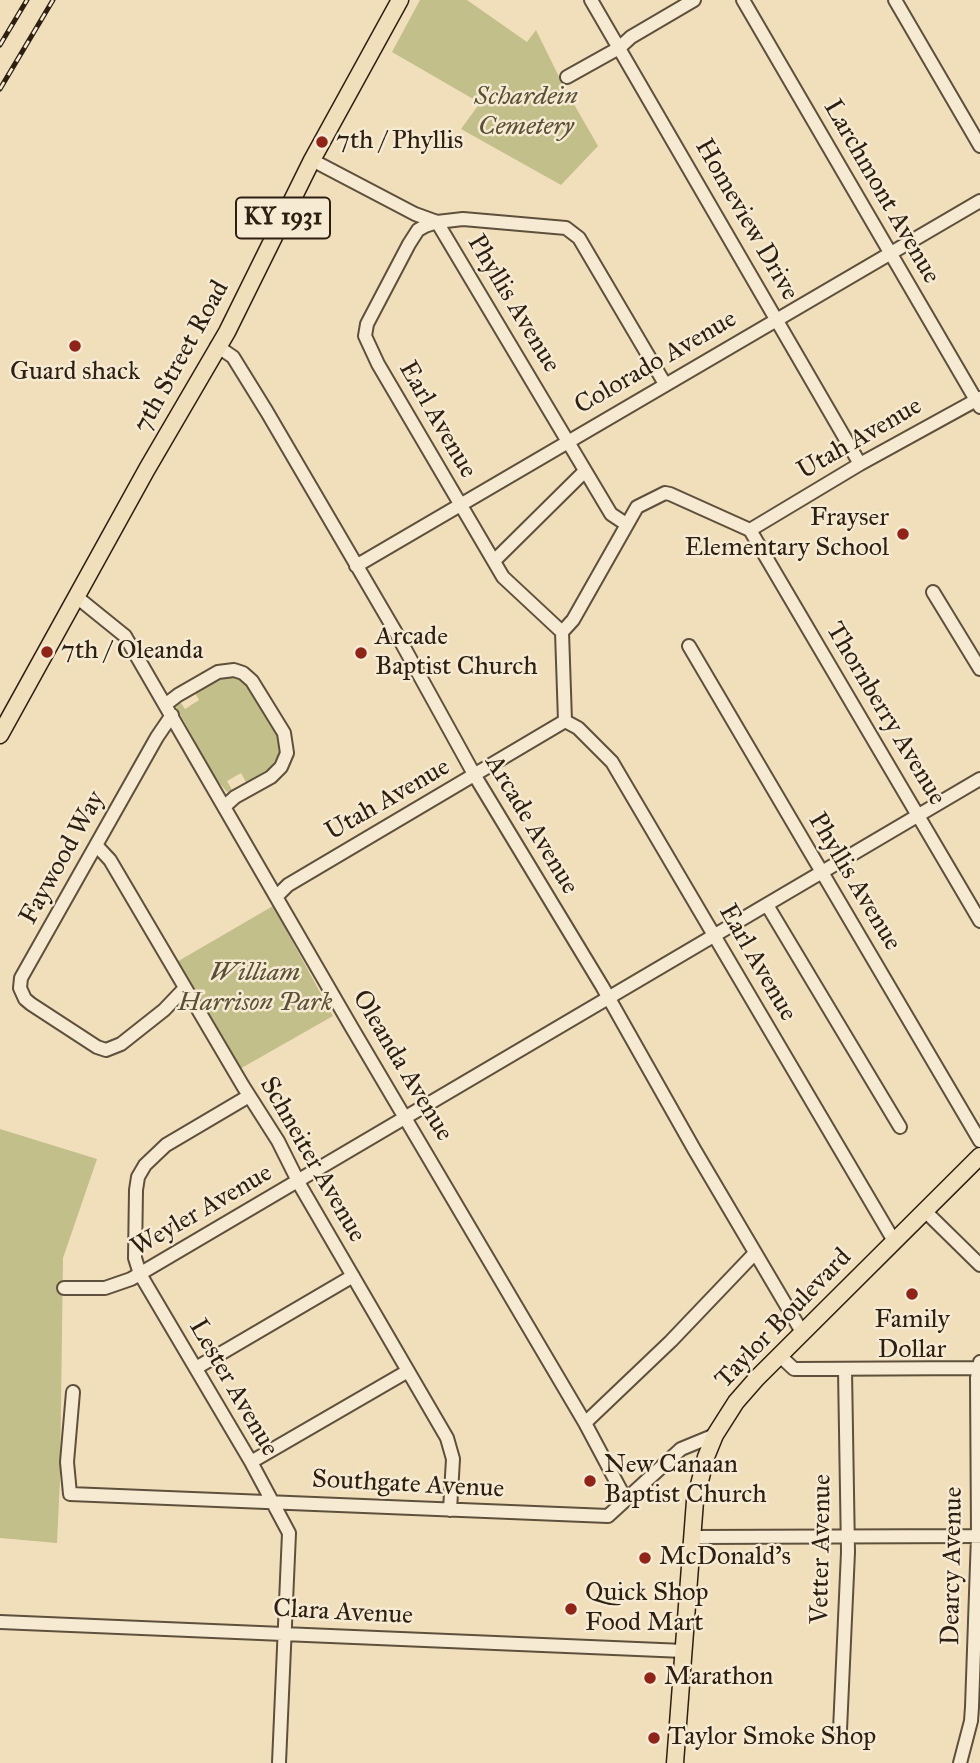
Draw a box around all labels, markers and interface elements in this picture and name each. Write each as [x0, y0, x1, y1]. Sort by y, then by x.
park label: Schardein Cemetery [474, 82, 578, 144]
street label: Larchmont Avenue [816, 95, 946, 289]
place label: 7th / Phyllis [336, 126, 463, 158]
marker: 7th / Phyllis [314, 134, 330, 150]
street label: Homeview Drive [687, 134, 805, 306]
road number: KY 1931 [236, 198, 330, 238]
street label: Phyllis Avenue [460, 229, 566, 379]
street label: 7th Street Road [127, 276, 237, 438]
street label: Colorado Avenue [569, 304, 743, 422]
marker: Guard shack [67, 338, 83, 354]
street label: Earl Avenue [391, 356, 483, 484]
place label: Guard shack [10, 357, 140, 389]
street label: Utah Avenue [792, 391, 928, 487]
place label: Frayser Elementary School [685, 503, 889, 564]
marker: Frayser Elementary School [895, 526, 911, 542]
street label: Thornberry Avenue [818, 617, 952, 811]
place label: Arcade Baptist Church [375, 622, 538, 684]
place label: 7th / Oleanda [61, 636, 203, 668]
marker: 7th / Oleanda [39, 644, 55, 660]
marker: Arcade Baptist Church [353, 645, 369, 661]
street label: Arcade Avenue [477, 750, 585, 900]
street label: Utah Avenue [320, 752, 456, 848]
street label: Faywood Way [14, 786, 112, 930]
street label: Phyllis Avenue [801, 807, 907, 957]
street label: Earl Avenue [711, 899, 803, 1027]
park label: William Harrison Park [178, 958, 332, 1020]
street label: Oleanda Avenue [345, 985, 459, 1147]
street label: Schneiter Avenue [252, 1072, 372, 1248]
street label: Weyler Avenue [126, 1158, 278, 1264]
street label: Taylor Boulevard [709, 1243, 859, 1395]
marker: Family Dollar [904, 1286, 920, 1302]
place label: Family Dollar [874, 1305, 950, 1366]
street label: Lester Avenue [181, 1314, 285, 1462]
place label: New Canaan Baptist Church [604, 1450, 767, 1512]
street label: Southgate Avenue [311, 1464, 505, 1506]
marker: New Canaan Baptist Church [582, 1473, 598, 1489]
street label: Vetter Avenue [805, 1474, 839, 1624]
street label: Dearcy Avenue [936, 1486, 970, 1646]
place label: McDonald's [659, 1542, 791, 1574]
marker: McDonald's [637, 1550, 653, 1566]
place label: Quick Shop Food Mart [585, 1578, 709, 1640]
street label: Clara Avenue [272, 1594, 414, 1632]
marker: Quick Shop Food Mart [563, 1601, 579, 1617]
place label: Marathon [664, 1662, 773, 1694]
marker: Marathon [642, 1670, 658, 1686]
place label: Taylor Smoke Shop [668, 1722, 876, 1754]
marker: Taylor Smoke Shop [646, 1730, 662, 1746]

